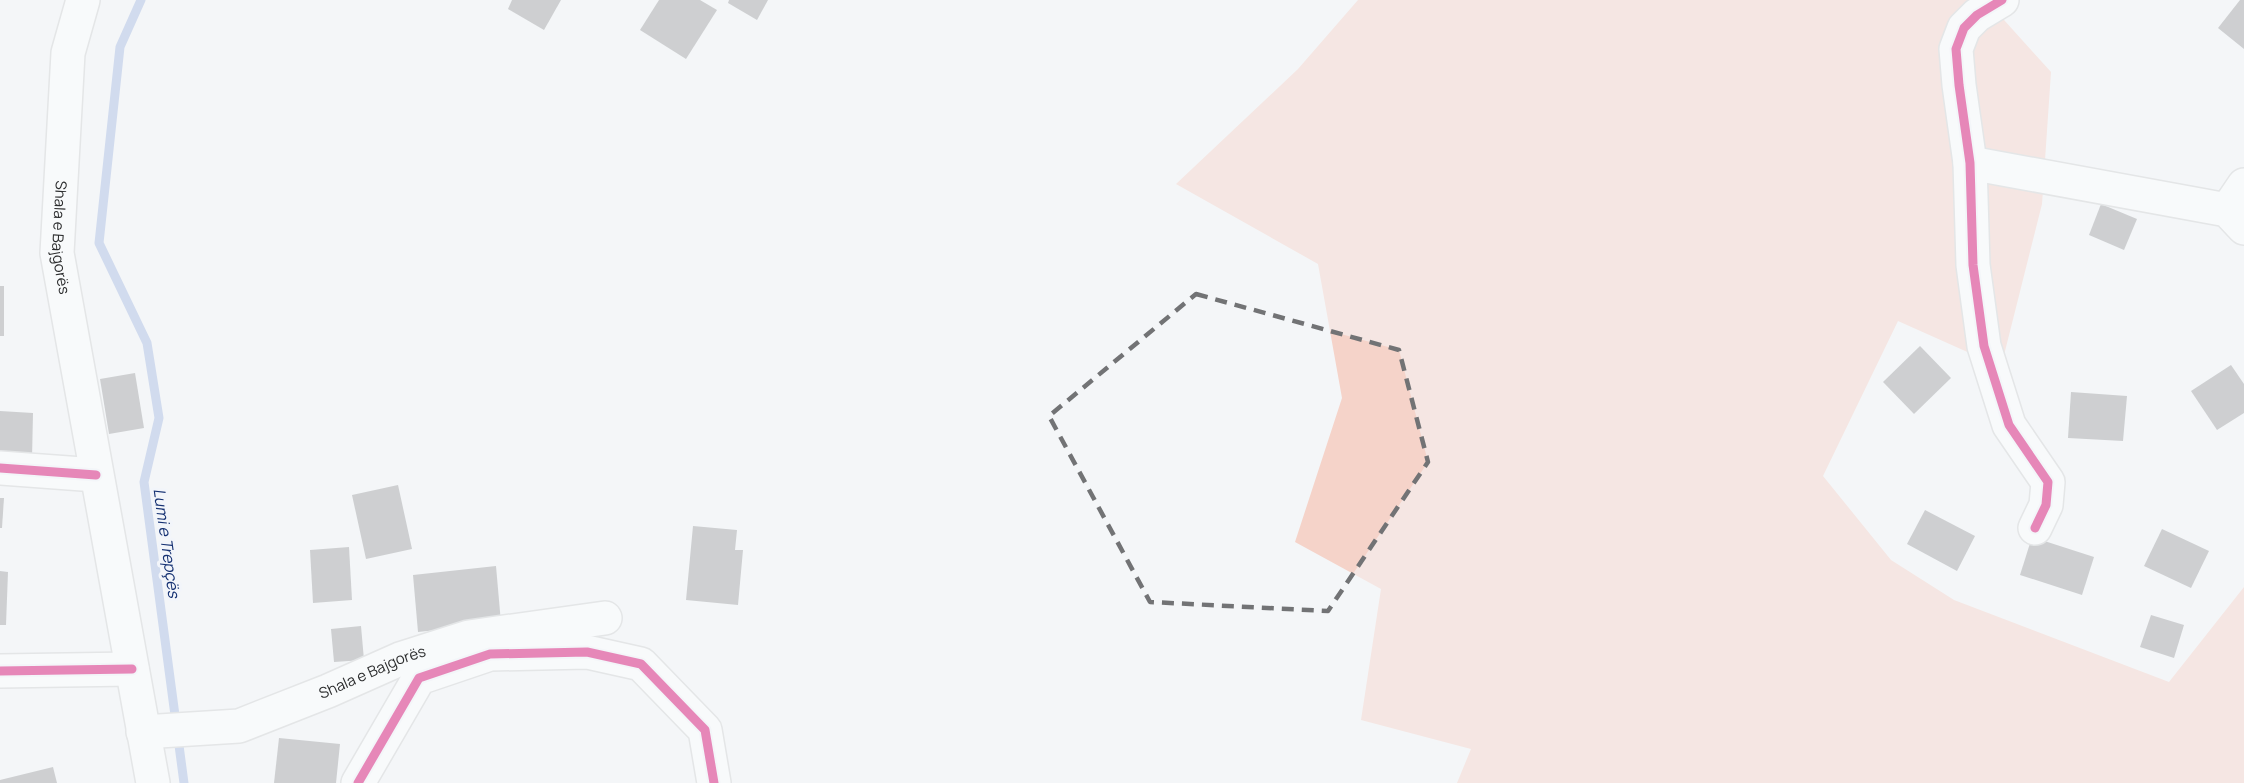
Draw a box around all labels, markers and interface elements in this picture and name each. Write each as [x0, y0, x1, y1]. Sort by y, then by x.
street label: Shala e Bajgorës [47, 180, 75, 296]
water label: Lumi e Trepçës [148, 487, 186, 601]
street label: Shala e Bajgorës [316, 640, 428, 704]

